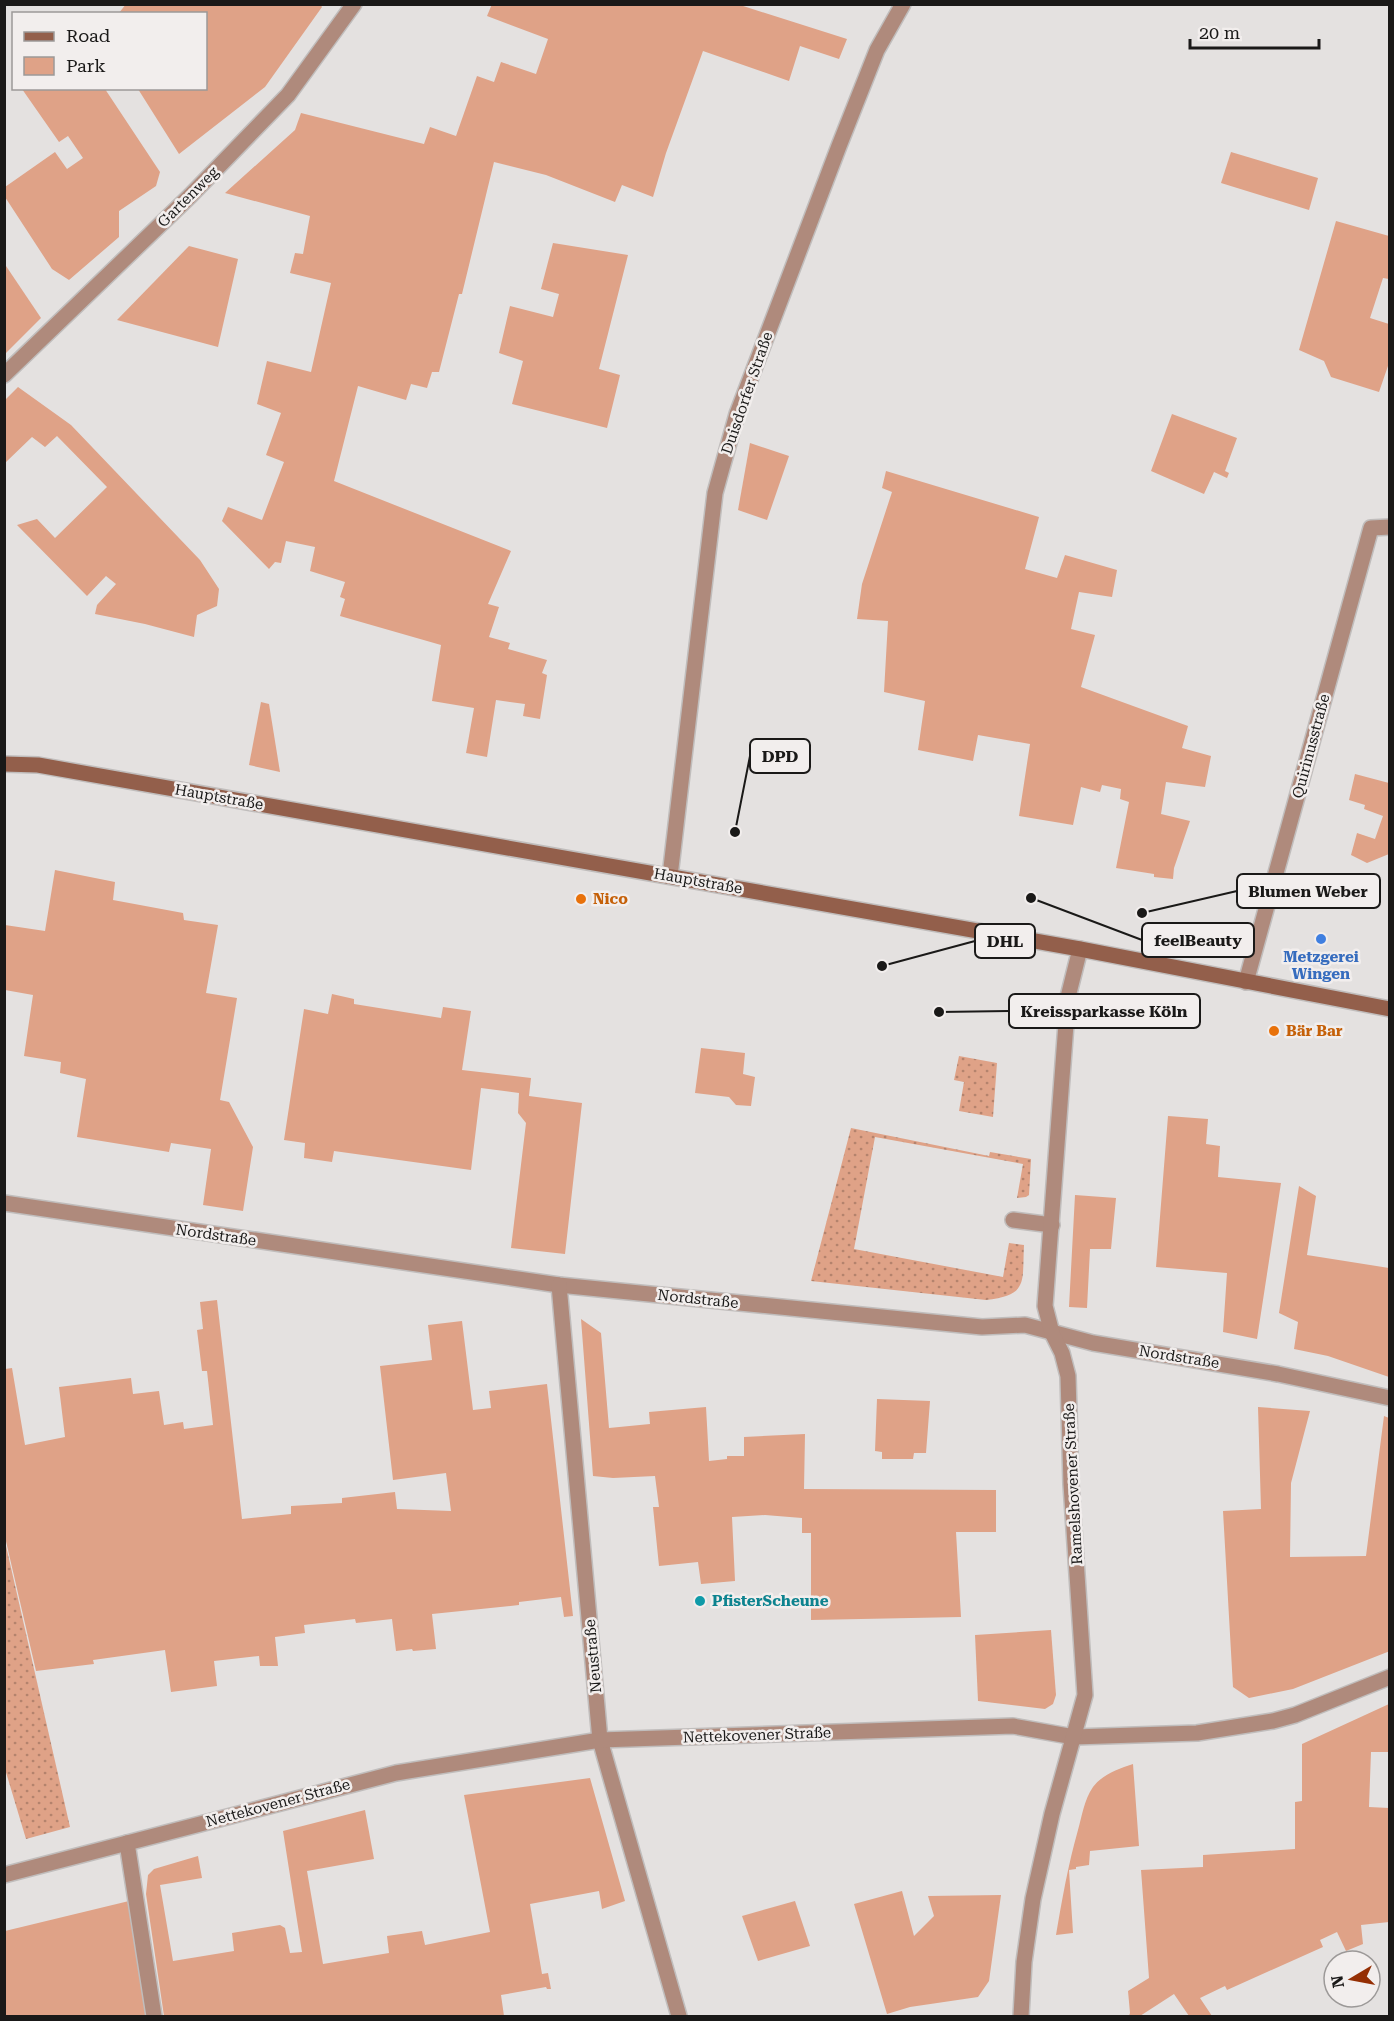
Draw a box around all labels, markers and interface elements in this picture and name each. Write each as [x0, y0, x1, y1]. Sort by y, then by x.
legend [12, 12, 207, 90]
scale bar [1190, 12, 1319, 50]
text: 20 m [1199, 22, 1240, 43]
text: Road [66, 25, 111, 46]
text: Park [66, 55, 106, 76]
street label: Gartenweg [154, 163, 222, 231]
street label: Duisdorfer Straße [718, 329, 776, 457]
street label: Quirinusstraße [1288, 692, 1334, 800]
callout: DPD [750, 739, 810, 773]
text: DPD [762, 747, 798, 766]
street label: Hauptstraße [173, 780, 265, 814]
street label: Hauptstraße [652, 864, 744, 898]
callout: Blumen Weber [1237, 874, 1380, 908]
text: Blumen Weber [1248, 882, 1368, 901]
place label: Nico [593, 890, 628, 908]
marker: Nico [574, 892, 588, 906]
callout: feelBeauty [1142, 923, 1254, 957]
callout: DHL [975, 924, 1035, 958]
text: feelBeauty [1154, 931, 1242, 950]
text: DHL [987, 932, 1023, 951]
marker: Metzgerei Wingen [1314, 932, 1328, 946]
place label: Metzgerei Wingen [1283, 948, 1359, 983]
callout: Kreissparkasse Köln [1009, 994, 1200, 1028]
text: Kreissparkasse Köln [1021, 1002, 1188, 1021]
place label: Bär Bar [1286, 1022, 1343, 1040]
marker: Bär Bar [1267, 1024, 1281, 1038]
street label: Nordstraße [175, 1220, 257, 1250]
street label: Nordstraße [657, 1286, 739, 1312]
street label: Nordstraße [1138, 1342, 1220, 1372]
street label: Ramelshovener Straße [1060, 1403, 1086, 1565]
place label: PfisterScheune [712, 1592, 829, 1610]
marker: PfisterScheune [693, 1594, 707, 1608]
street label: Neustraße [581, 1618, 605, 1694]
street label: Nettekovener Straße [683, 1723, 831, 1747]
street label: Nettekovener Straße [204, 1775, 352, 1831]
north arrow [1322, 1949, 1382, 2009]
text: N [1327, 1974, 1348, 1989]

